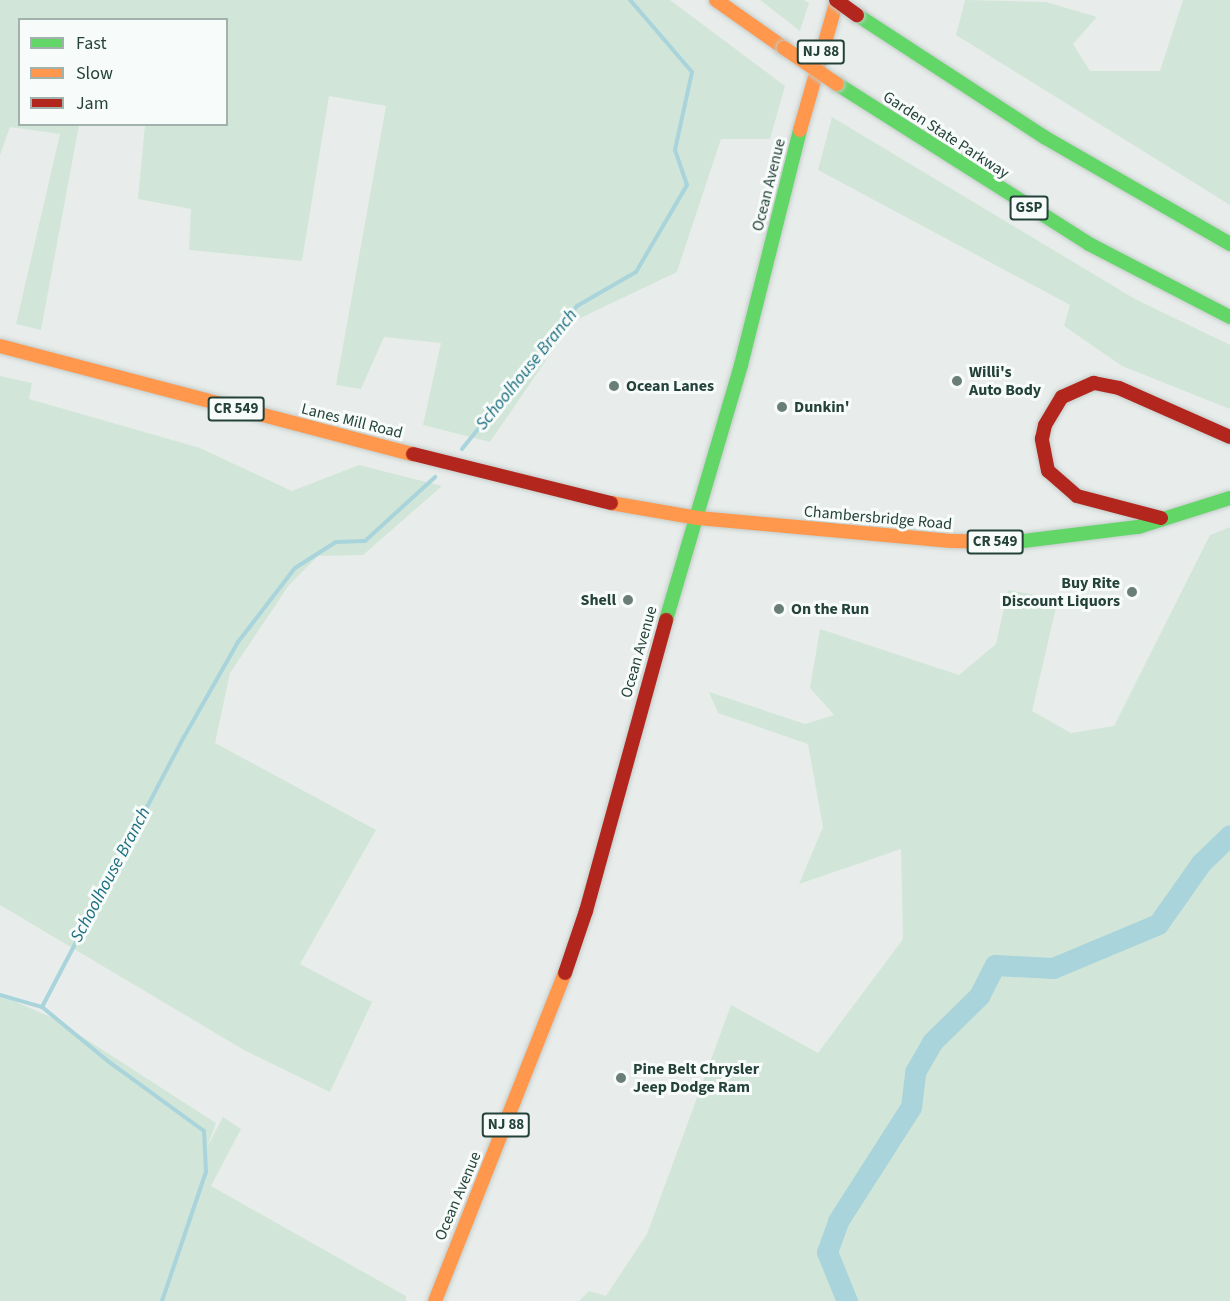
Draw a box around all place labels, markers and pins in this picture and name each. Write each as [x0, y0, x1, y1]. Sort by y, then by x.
place label: Willi's Auto Body [969, 362, 1041, 400]
marker: Willi's Auto Body [950, 374, 964, 388]
place label: Ocean Lanes [626, 376, 714, 396]
marker: Ocean Lanes [607, 379, 621, 393]
place label: Dunkin' [794, 397, 850, 417]
marker: Dunkin' [775, 400, 789, 414]
place label: Buy Rite Discount Liquors [1002, 573, 1120, 611]
marker: Buy Rite Discount Liquors [1125, 585, 1139, 599]
place label: Shell [581, 590, 616, 610]
marker: Shell [621, 593, 635, 607]
place label: On the Run [791, 599, 869, 619]
marker: On the Run [772, 602, 786, 616]
place label: Pine Belt Chrysler Jeep Dodge Ram [633, 1059, 759, 1097]
marker: Pine Belt Chrysler Jeep Dodge Ram [614, 1071, 628, 1085]

